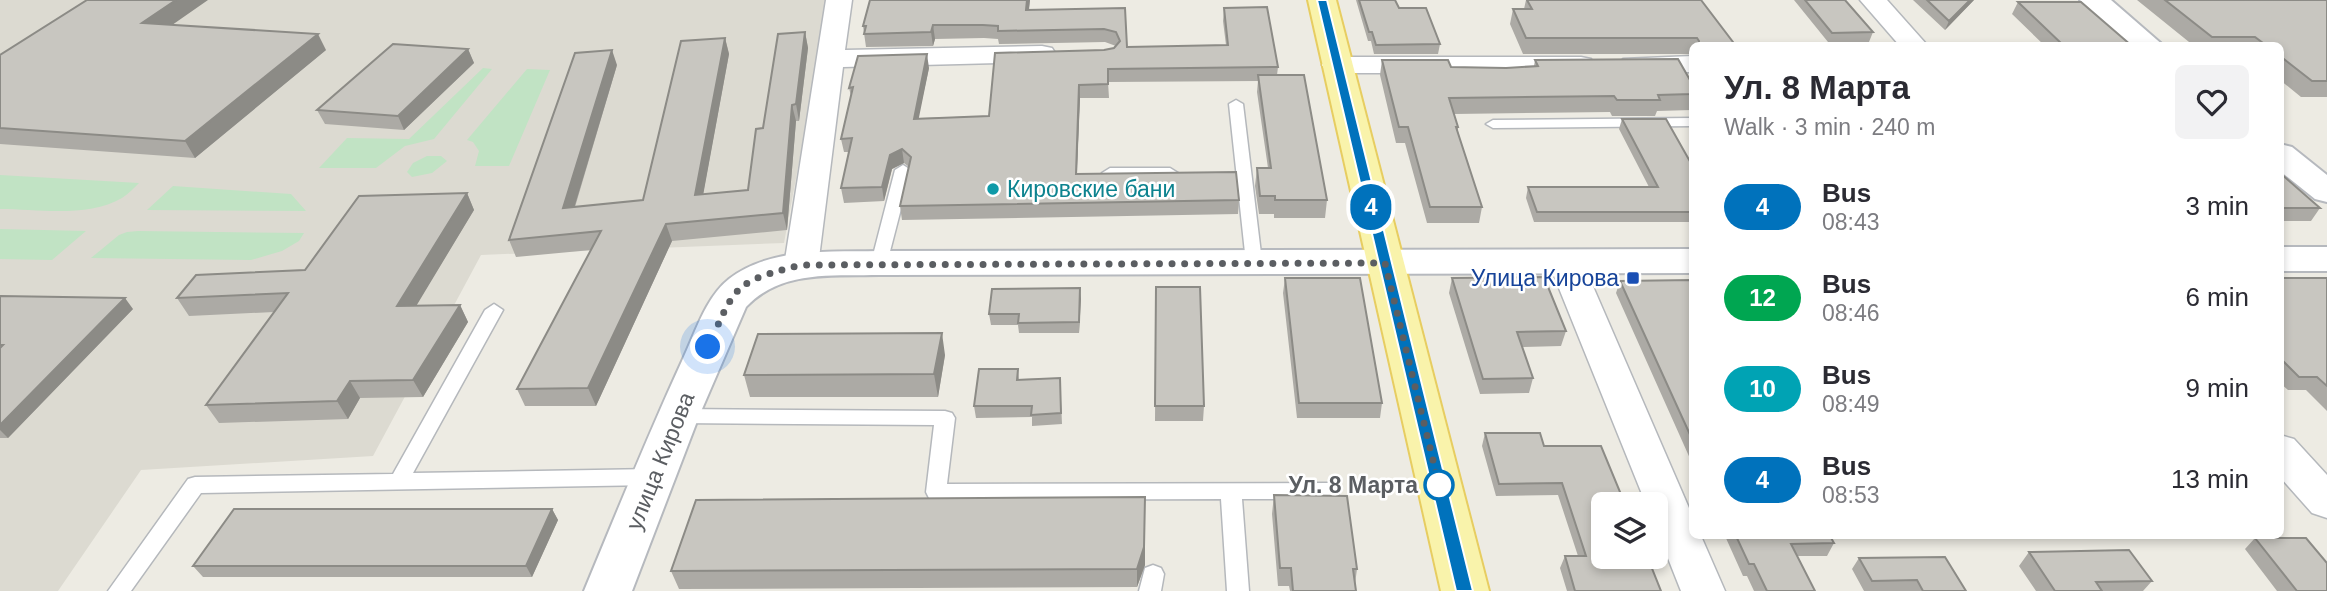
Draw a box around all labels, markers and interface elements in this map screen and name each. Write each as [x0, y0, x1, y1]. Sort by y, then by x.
button: heart [2175, 65, 2249, 139]
text: Ул. 8 Марта [1724, 69, 1910, 106]
text: Walk · 3 min · 240 m [1724, 114, 1935, 140]
place label: Кировские бани [1007, 176, 1175, 202]
text: Bus [1822, 178, 1871, 208]
marker: Кировские бани [985, 181, 1001, 197]
line badge: 4 [1348, 184, 1394, 230]
text: 3 min [2185, 191, 2249, 221]
text: 4 [1364, 193, 1378, 220]
text: 4 [1756, 193, 1769, 220]
text: 08:43 [1822, 209, 1880, 235]
place label: Улица Кирова [1471, 265, 1619, 291]
text: Bus [1822, 269, 1871, 299]
marker: Улица Кирова [1625, 270, 1641, 286]
text: 6 min [2185, 282, 2249, 312]
text: 12 [1749, 284, 1776, 311]
text: 08:46 [1822, 300, 1880, 326]
your location [690, 329, 725, 364]
text: Bus [1822, 360, 1871, 390]
text: 9 min [2185, 373, 2249, 403]
text: 10 [1749, 375, 1776, 402]
street label: улица Кирова [621, 388, 700, 534]
text: 08:49 [1822, 391, 1880, 417]
text: Bus [1822, 451, 1871, 481]
text: 13 min [2171, 464, 2249, 494]
text: 4 [1756, 466, 1769, 493]
marker: Ул. 8 Марта [1424, 470, 1454, 500]
place label: Ул. 8 Марта [1289, 472, 1418, 498]
text: 08:53 [1822, 482, 1880, 508]
map controls [1591, 492, 1668, 569]
button: layers [1591, 492, 1668, 569]

